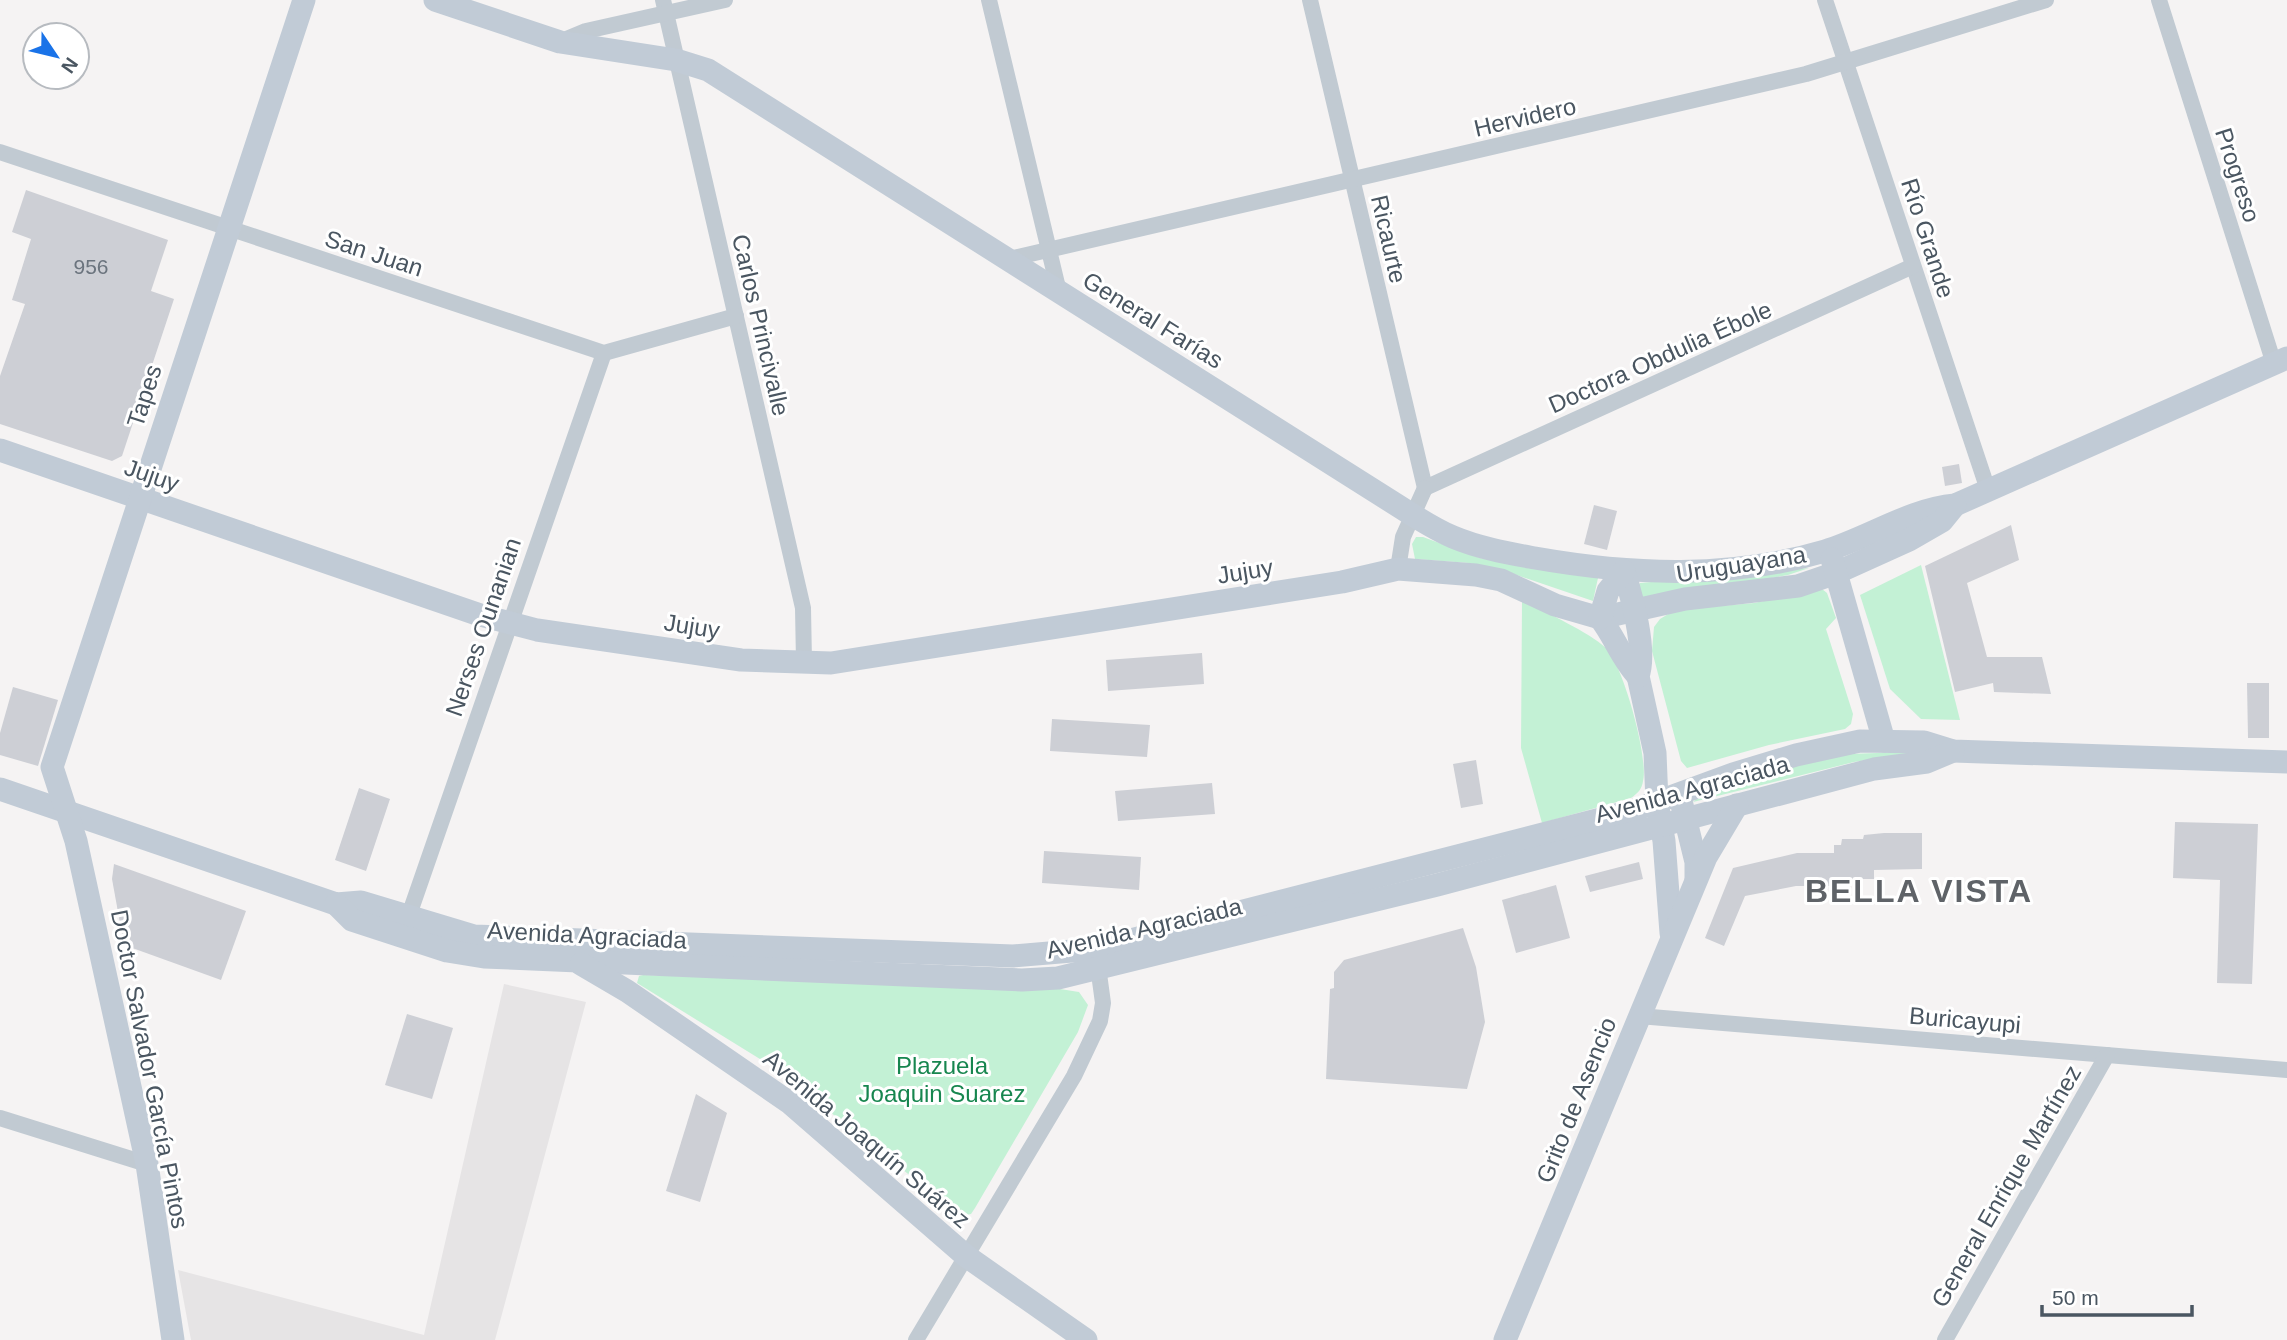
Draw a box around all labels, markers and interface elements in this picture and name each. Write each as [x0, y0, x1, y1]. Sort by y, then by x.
north arrow [21, 21, 91, 91]
text: N [57, 54, 82, 77]
street label: Hervidero [1471, 92, 1579, 142]
street label: Progreso [2210, 125, 2266, 225]
street label: Río Grande [1896, 175, 1960, 301]
street label: Ricaurte [1366, 192, 1412, 286]
street label: San Juan [322, 224, 426, 282]
street label: Carlos Princivalle [727, 232, 795, 418]
house number: 956 [73, 255, 109, 278]
street label: General Farías [1078, 266, 1228, 374]
street label: Doctora Obdulia Ébole [1544, 296, 1776, 418]
street label: Tapes [121, 361, 167, 431]
street label: Jujuy [121, 453, 183, 497]
street label: Nerses Ounanian [440, 534, 526, 720]
street label: Uruguayana [1674, 540, 1808, 588]
street label: Jujuy [1215, 553, 1275, 589]
street label: Jujuy [662, 608, 722, 644]
street label: Avenida Agraciada [1592, 750, 1793, 828]
district label: BELLA VISTA [1805, 873, 2033, 909]
street label: Avenida Agraciada [1044, 892, 1245, 964]
street label: Doctor Salvador García Pintos [106, 907, 194, 1231]
street label: Avenida Agraciada [487, 916, 688, 954]
street label: Buricayupi [1908, 1002, 2022, 1038]
street label: Grito de Asencio [1530, 1013, 1622, 1187]
street label: Avenida Joaquín Suárez [758, 1045, 976, 1233]
park label: Plazuela Joaquin Suarez [859, 1052, 1025, 1107]
street label: General Enrique Martínez [1926, 1060, 2086, 1312]
scale bar [2042, 1274, 2192, 1318]
text: 50 m [2052, 1286, 2099, 1309]

